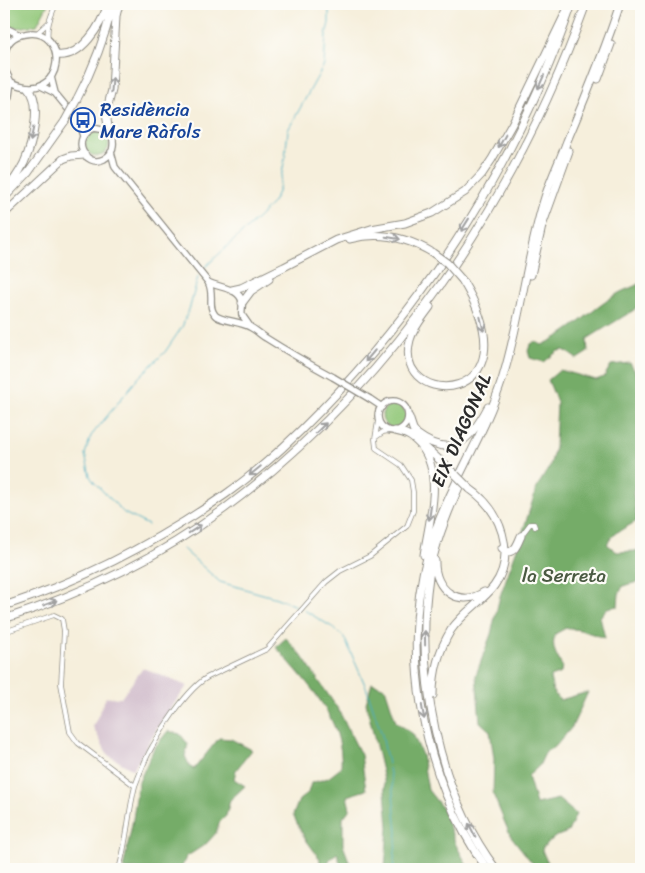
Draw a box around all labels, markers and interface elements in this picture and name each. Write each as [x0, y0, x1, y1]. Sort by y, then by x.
one-way arrow [536, 74, 546, 89]
one-way arrow [107, 77, 117, 93]
place label: Residència Mare Ràfols [100, 93, 201, 148]
bus stop icon: Residència Mare Ràfols [70, 107, 96, 133]
one-way arrow [27, 125, 37, 141]
one-way arrow [497, 133, 507, 148]
one-way arrow [460, 218, 470, 232]
one-way arrow [385, 233, 401, 243]
one-way arrow [478, 315, 487, 331]
one-way arrow [364, 350, 375, 363]
street label: EIX DIAGONAL [421, 367, 501, 492]
one-way arrow [315, 422, 327, 434]
one-way arrow [248, 465, 261, 476]
one-way arrow [425, 504, 435, 520]
one-way arrow [187, 524, 201, 534]
park label: la Serreta [522, 559, 607, 592]
one-way arrow [42, 598, 57, 607]
one-way arrow [420, 630, 430, 646]
one-way arrow [418, 704, 428, 720]
one-way arrow [467, 823, 476, 838]

